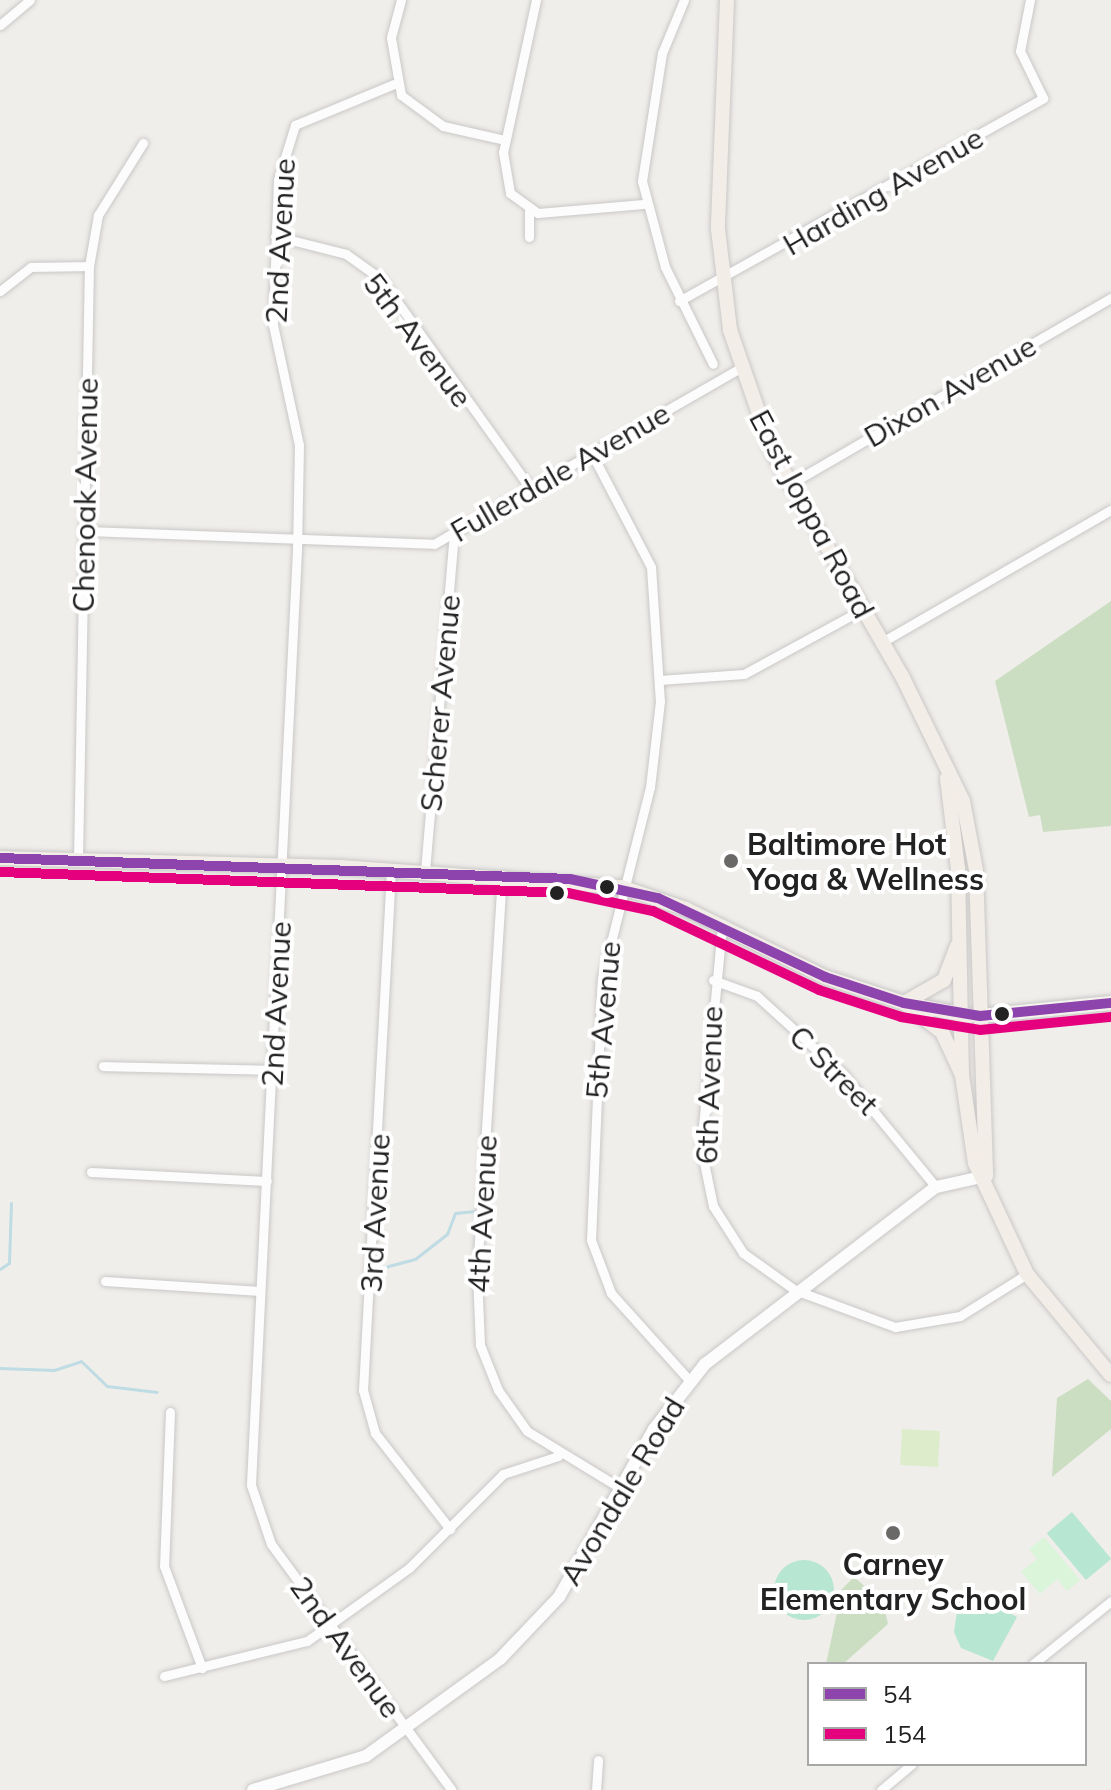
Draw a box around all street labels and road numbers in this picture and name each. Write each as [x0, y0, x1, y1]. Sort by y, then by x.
street label: Harding Avenue [777, 119, 989, 263]
street label: 2nd Avenue [258, 157, 302, 325]
street label: 5th Avenue [356, 266, 480, 414]
street label: Dixon Avenue [858, 327, 1042, 455]
street label: Chenoak Avenue [65, 377, 105, 613]
street label: Fullerdale Avenue [444, 395, 676, 549]
street label: East Joppa Road [742, 404, 882, 624]
street label: Scherer Avenue [413, 593, 467, 813]
street label: 2nd Avenue [254, 920, 298, 1088]
street label: 5th Avenue [578, 940, 628, 1100]
street label: 6th Avenue [688, 1005, 730, 1165]
street label: C Street [782, 1018, 886, 1122]
street label: 3rd Avenue [353, 1133, 397, 1293]
street label: 4th Avenue [460, 1134, 504, 1294]
street label: Avondale Road [552, 1391, 692, 1591]
street label: 2nd Avenue [283, 1569, 409, 1725]

